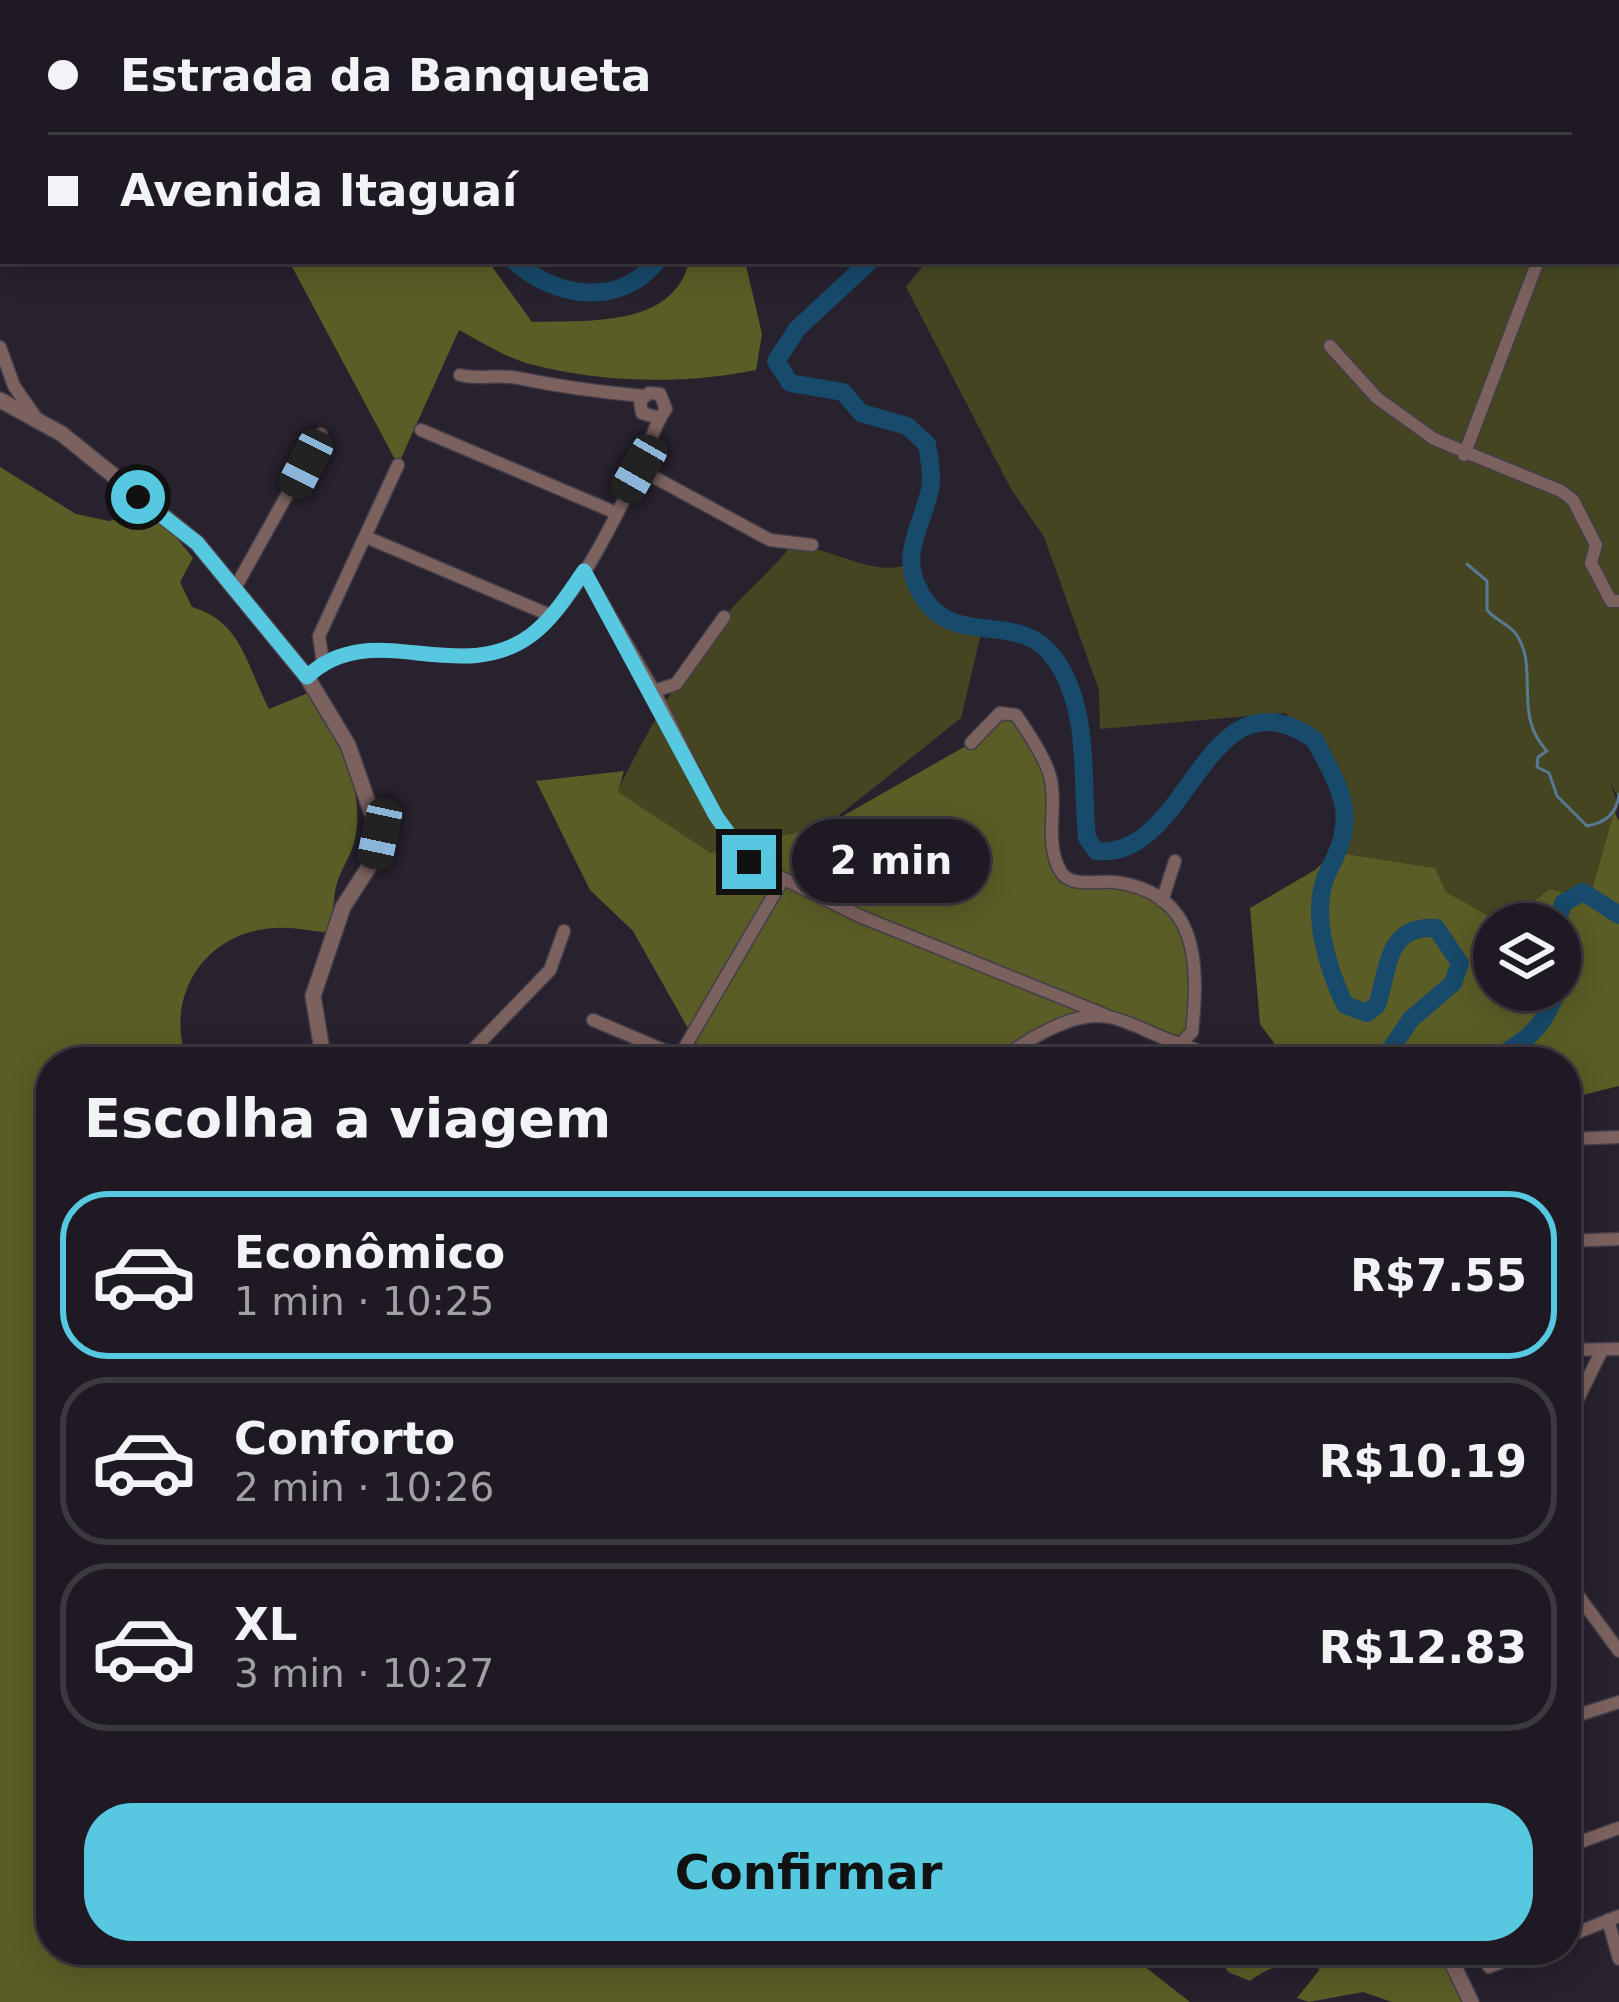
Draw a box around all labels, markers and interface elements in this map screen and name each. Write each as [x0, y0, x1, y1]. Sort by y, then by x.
text: Estrada da Banqueta [120, 49, 651, 102]
text: Avenida Itaguaí [120, 164, 517, 217]
car [274, 424, 338, 504]
car [605, 429, 673, 509]
route start [111, 470, 165, 524]
car [355, 795, 405, 873]
callout: 2 min [791, 820, 989, 904]
route end [722, 835, 776, 889]
text: 2 min [830, 838, 952, 883]
map controls [1473, 903, 1581, 1011]
button: layers [1473, 903, 1581, 1011]
text: Escolha a viagem [84, 1087, 611, 1150]
icon: car [90, 1221, 198, 1329]
text: Econômico [234, 1226, 505, 1279]
text: R$7.55 [1350, 1249, 1527, 1302]
text: 1 min · 10:25 [234, 1279, 494, 1324]
icon: car [90, 1407, 198, 1515]
text: Conforto [234, 1412, 455, 1465]
text: R$10.19 [1319, 1435, 1527, 1488]
text: 2 min · 10:26 [234, 1465, 494, 1510]
icon: car [90, 1593, 198, 1701]
text: XL [234, 1598, 297, 1651]
text: R$12.83 [1319, 1621, 1527, 1674]
text: 3 min · 10:27 [234, 1651, 494, 1696]
button: Confirmar [84, 1803, 1533, 1941]

